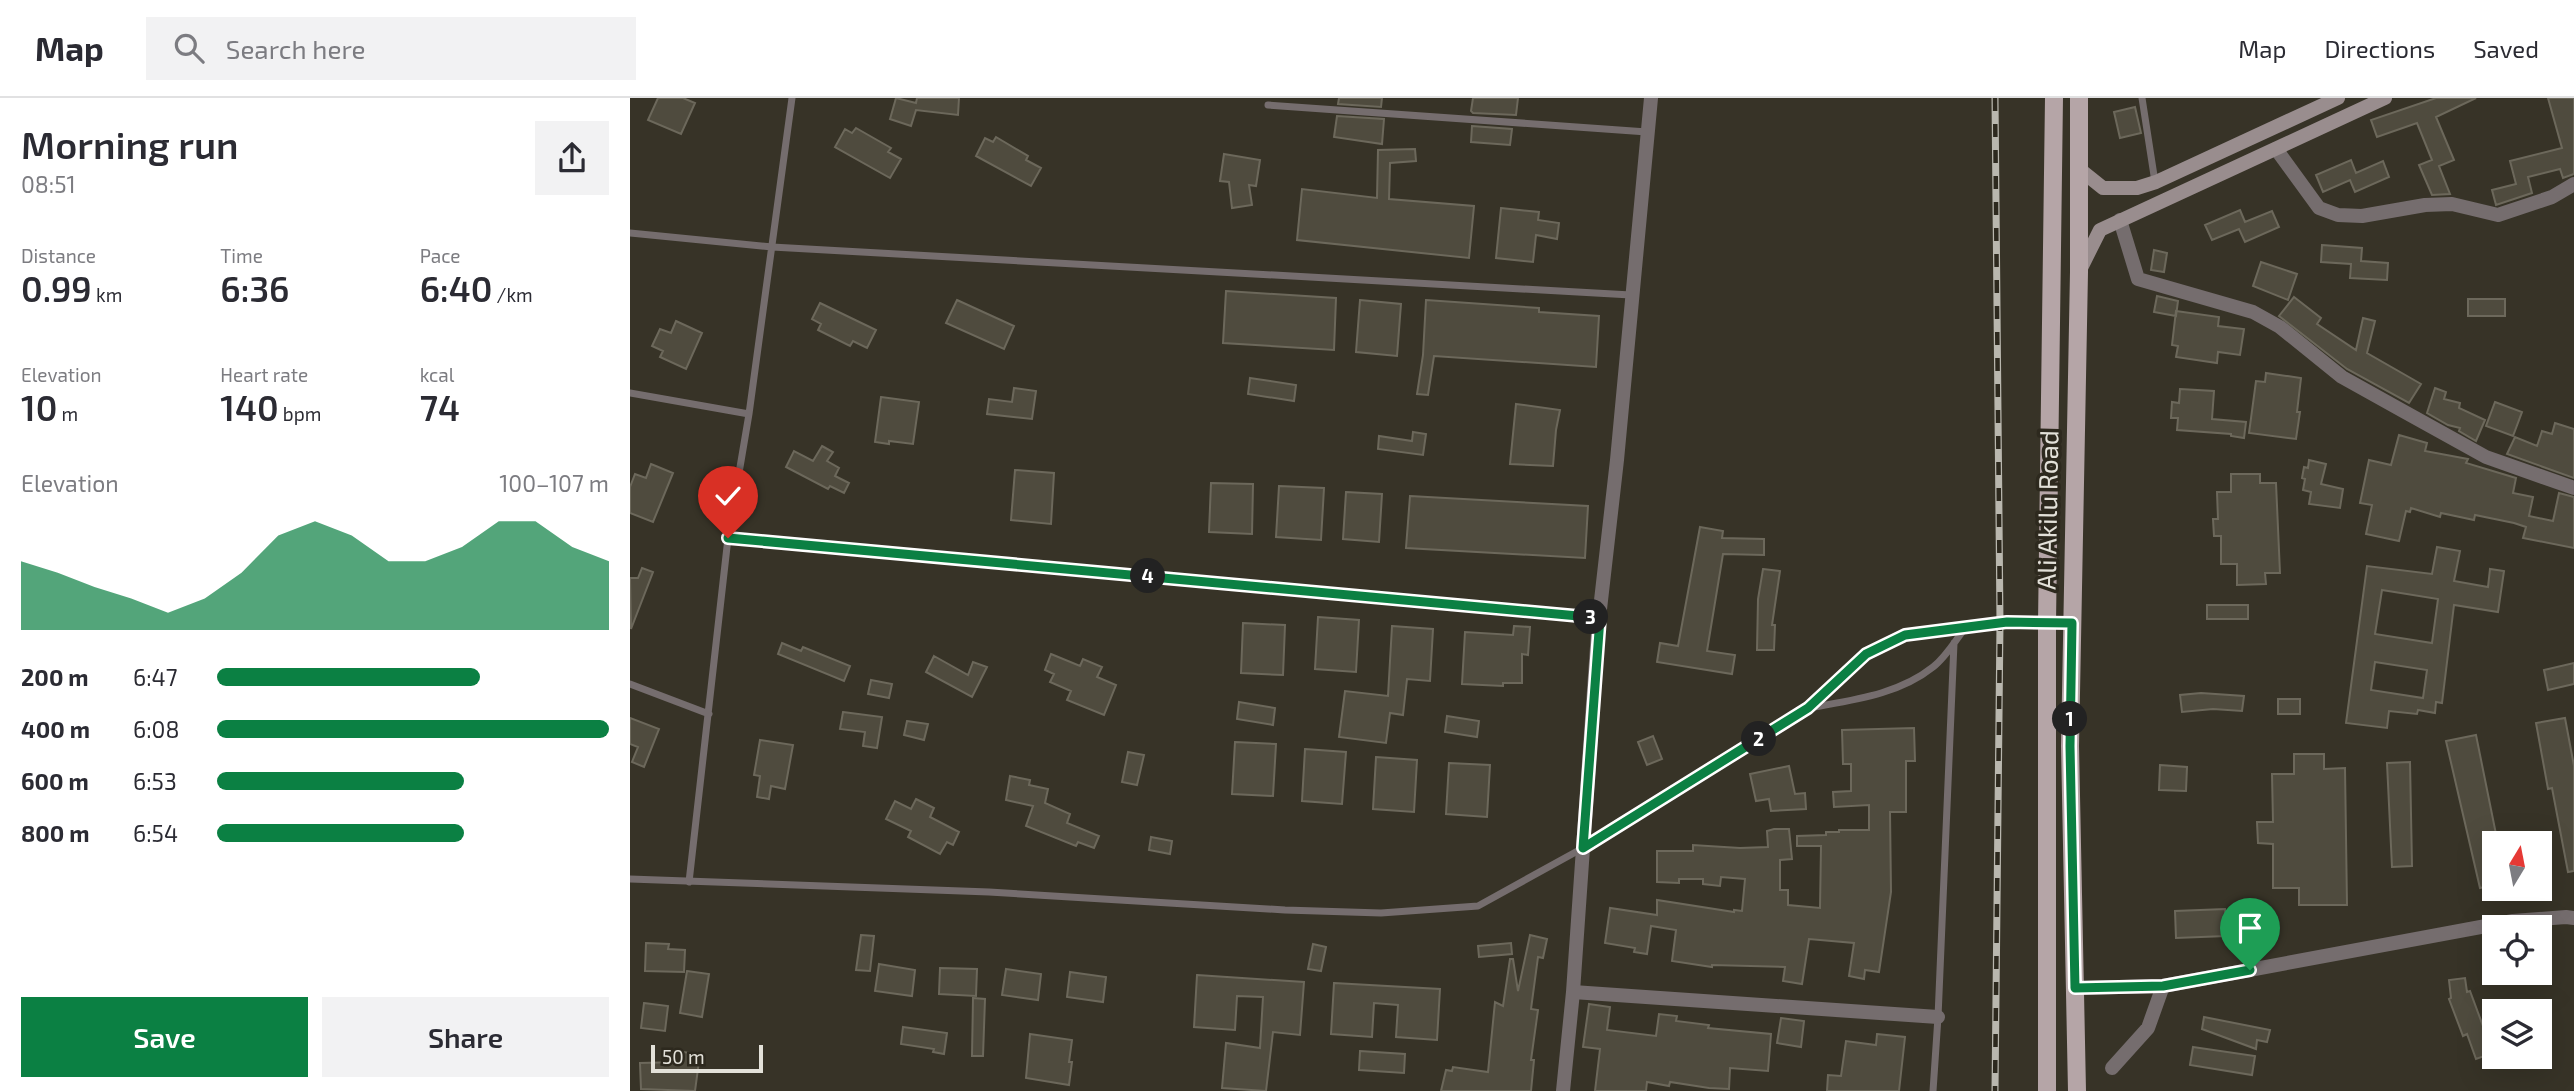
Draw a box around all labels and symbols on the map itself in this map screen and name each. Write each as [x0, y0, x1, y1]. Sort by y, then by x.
street label: Ali Akilu Road [2030, 430, 2063, 590]
pin [698, 466, 758, 538]
pin: 4 [1130, 559, 1166, 594]
pin: 3 [1574, 600, 1608, 634]
pin: 1 [2052, 702, 2088, 736]
pin: 2 [1742, 722, 1776, 756]
north arrow [2482, 831, 2552, 901]
pin [2220, 898, 2280, 970]
scale bar [651, 1042, 763, 1074]

